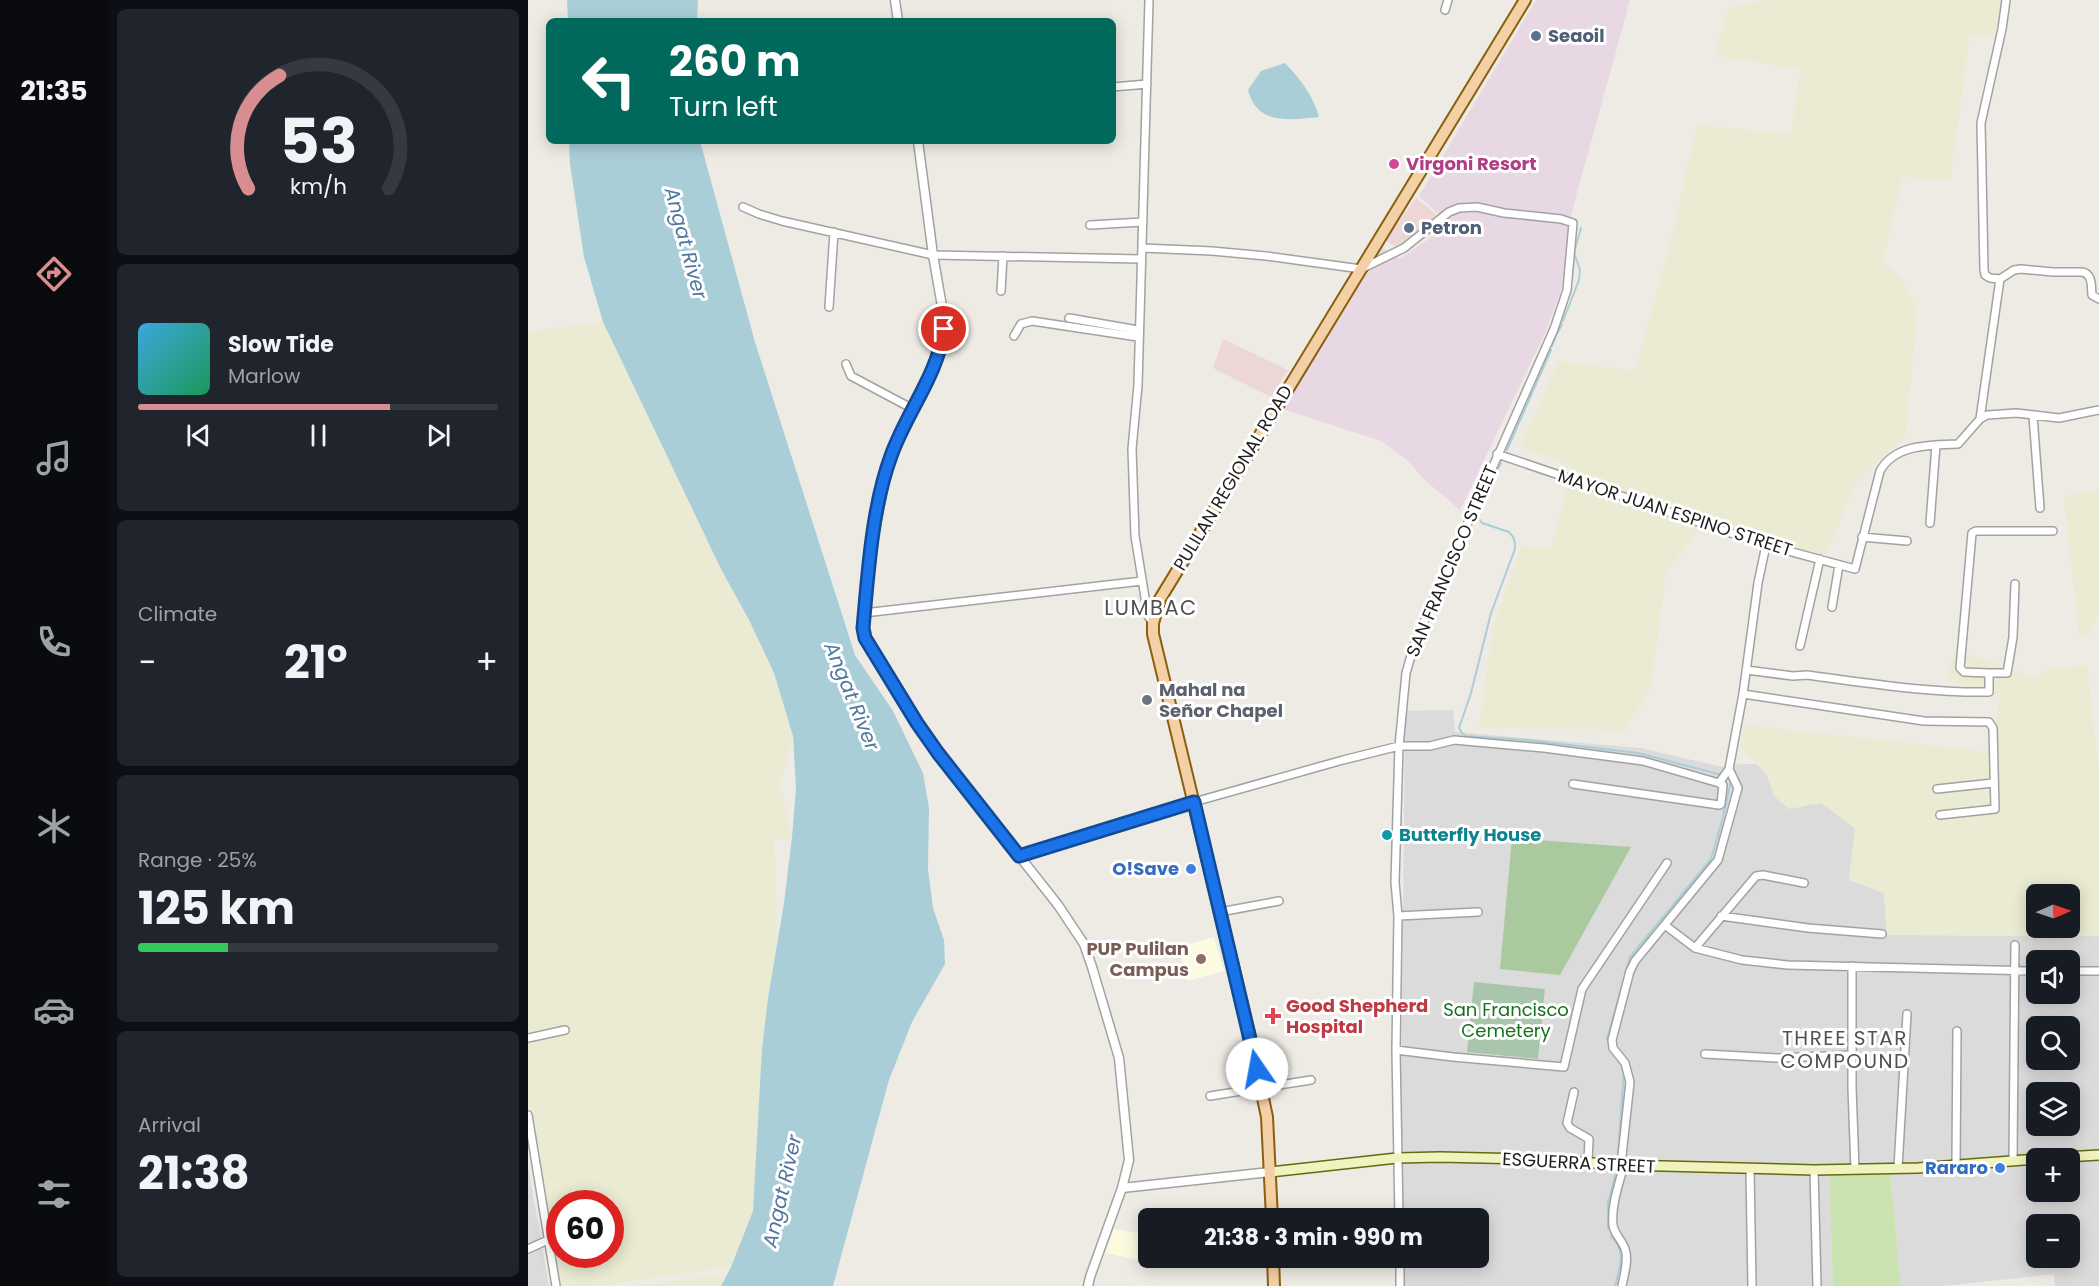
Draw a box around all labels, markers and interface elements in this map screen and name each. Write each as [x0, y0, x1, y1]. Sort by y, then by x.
place label: Seaoil [1548, 23, 1604, 48]
marker: Seaoil [1529, 29, 1543, 43]
text: 260 m [669, 32, 801, 91]
icon: left [570, 42, 648, 120]
text: 21:35 [20, 72, 88, 109]
text: Turn left [669, 88, 778, 125]
text: 53 [279, 97, 357, 185]
place label: Virgoni Resort [1406, 151, 1536, 176]
marker: Virgoni Resort [1387, 157, 1401, 171]
text: km/h [289, 172, 347, 203]
water label: Angat River [657, 183, 715, 303]
place label: Petron [1421, 215, 1482, 240]
marker: Petron [1402, 221, 1416, 235]
icon: directions [33, 253, 75, 295]
pin [918, 303, 969, 354]
icon: arrive [927, 312, 960, 345]
text: Slow Tide [228, 329, 334, 360]
text: Marlow [228, 362, 300, 390]
street label: PULILAN REGIONAL ROAD [1167, 380, 1298, 575]
icon: previous [182, 419, 215, 452]
icon: pause [302, 419, 335, 452]
icon: next [422, 419, 455, 452]
icon: music [33, 437, 75, 479]
street label: SAN FRANCISCO STREET [1400, 461, 1503, 661]
street label: MAYOR JUAN ESPINO STREET [1555, 463, 1796, 562]
district label: LUMBAC [1104, 593, 1198, 622]
text: Climate [138, 600, 217, 628]
icon: phone [33, 621, 75, 663]
text: 21° [284, 631, 348, 694]
water label: Angat River [817, 637, 887, 755]
text: − [138, 639, 156, 686]
text: + [475, 639, 498, 686]
place label: Mahal na Señor Chapel [1159, 677, 1283, 723]
marker: Mahal na Señor Chapel [1140, 693, 1154, 707]
icon: climate [33, 805, 75, 847]
place label: Butterfly House [1399, 822, 1541, 847]
marker: Butterfly House [1380, 828, 1394, 842]
text: Range · 25% [138, 846, 257, 874]
place label: O!Save [1112, 856, 1179, 881]
marker: O!Save [1184, 862, 1198, 876]
text: 125 km [138, 877, 295, 940]
north arrow [2026, 884, 2080, 938]
map controls [2026, 884, 2080, 1268]
place label: PUP Pulilan Campus [1086, 936, 1189, 982]
button: sound [2026, 950, 2080, 1004]
marker: PUP Pulilan Campus [1194, 952, 1208, 966]
icon: car [33, 989, 75, 1031]
place label: Good Shepherd Hospital [1286, 993, 1428, 1039]
park label: San Francisco Cemetery [1443, 997, 1569, 1043]
marker: Good Shepherd Hospital [1264, 1007, 1282, 1025]
button: search [2026, 1016, 2080, 1070]
district label: THREE STAR COMPOUND [1780, 1024, 1910, 1075]
position arrow [1225, 1037, 1289, 1101]
button: layers [2026, 1082, 2080, 1136]
text: Arrival [138, 1111, 201, 1139]
water label: Angat River [755, 1131, 809, 1251]
text: 21:38 [138, 1142, 250, 1205]
street label: ESGUERRA STREET [1502, 1146, 1657, 1179]
button: + [2026, 1148, 2080, 1202]
place label: Rararo [1925, 1155, 1988, 1180]
marker: Rararo [1993, 1161, 2007, 1175]
icon: filters [33, 1173, 75, 1215]
speed limit sign: 60 [546, 1190, 624, 1268]
button: − [2026, 1214, 2080, 1268]
text: 21:38 · 3 min · 990 m [1204, 1222, 1423, 1253]

